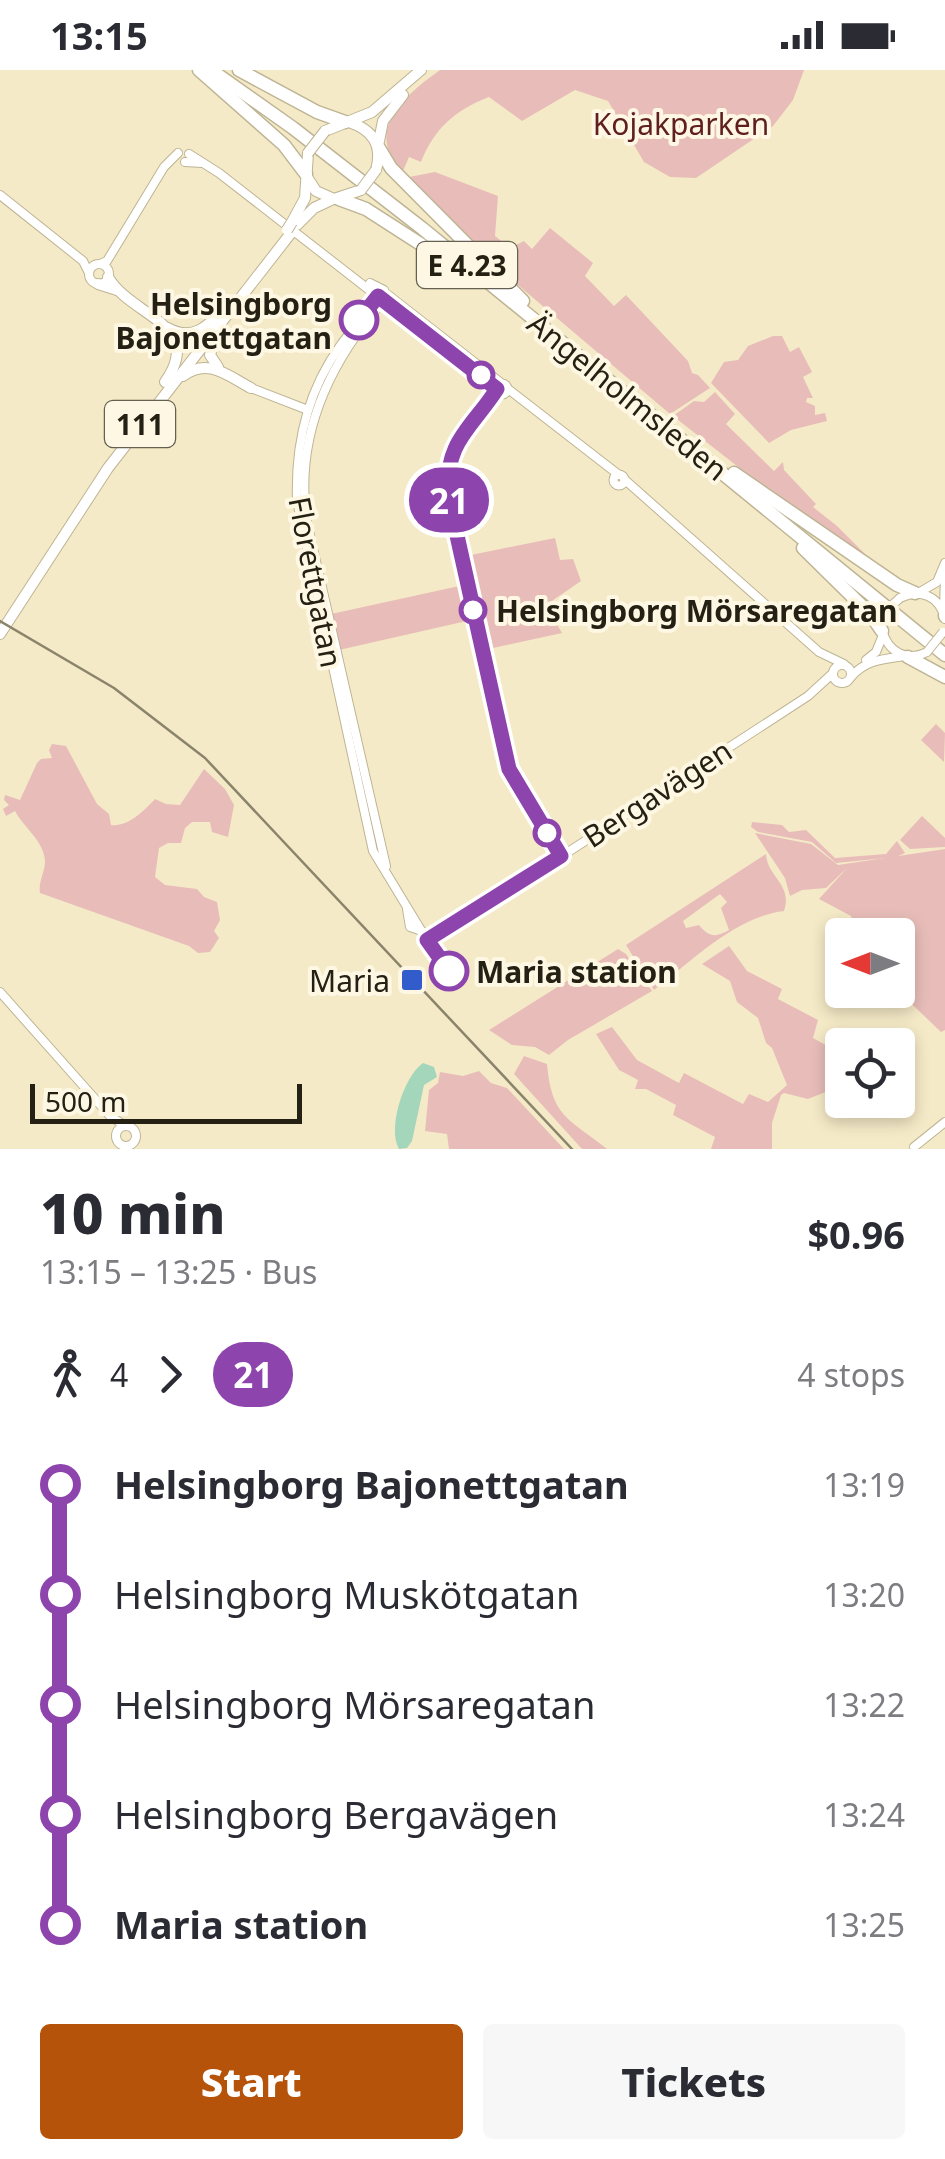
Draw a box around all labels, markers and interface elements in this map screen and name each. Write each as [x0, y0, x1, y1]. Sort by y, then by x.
text: 13:15 [50, 9, 148, 61]
park label: Kojakparken [593, 103, 769, 144]
road number: E 4.23 [417, 242, 517, 288]
place label: Helsingborg Bajonettgatan [116, 283, 332, 358]
marker: Helsingborg Bajonettgatan [340, 301, 378, 339]
street label: Ängelholmsleden [519, 303, 737, 489]
unlabelled marker [468, 362, 494, 388]
road number: 111 [105, 401, 175, 447]
line badge: 21 [404, 468, 494, 532]
text: 21 [429, 477, 469, 524]
street label: Florettgatan [279, 493, 353, 671]
place label: Helsingborg Mörsaregatan [496, 590, 898, 631]
marker: Helsingborg Mörsaregatan [460, 597, 486, 623]
street label: Bergavägen [575, 730, 739, 856]
unlabelled marker [534, 820, 560, 846]
north arrow [825, 918, 915, 1008]
map controls [825, 918, 915, 1118]
place label: Maria station [476, 951, 677, 992]
marker: Maria station [430, 952, 468, 990]
place label: Maria [309, 960, 390, 1001]
marker: Maria [399, 967, 425, 993]
button: locate [825, 1028, 915, 1118]
scale bar [30, 1079, 302, 1124]
text: 500 m [45, 1082, 127, 1120]
text: 10 min [40, 1175, 225, 1250]
text: $0.96 [807, 1208, 905, 1260]
text: 13:15 – 13:25 · Bus [40, 1250, 317, 1293]
icon: walk [40, 1347, 95, 1402]
icon: forward [143, 1347, 198, 1402]
text: 21 [233, 1351, 273, 1398]
text: 4 [110, 1353, 128, 1396]
text: 4 stops [797, 1353, 905, 1396]
text: Helsingborg Bajonettgatan [114, 1458, 629, 1510]
text: 13:19 [823, 1463, 905, 1506]
text: Helsingborg Muskötgatan [114, 1568, 580, 1620]
text: 13:20 [823, 1573, 905, 1616]
text: Helsingborg Mörsaregatan [114, 1678, 595, 1730]
text: 13:22 [823, 1683, 905, 1726]
text: Helsingborg Bergavägen [114, 1788, 558, 1840]
text: 13:24 [823, 1793, 905, 1836]
text: Maria station [114, 1898, 368, 1950]
text: 13:25 [823, 1903, 905, 1946]
button: Start [40, 2024, 463, 2139]
button: Tickets [483, 2024, 905, 2139]

